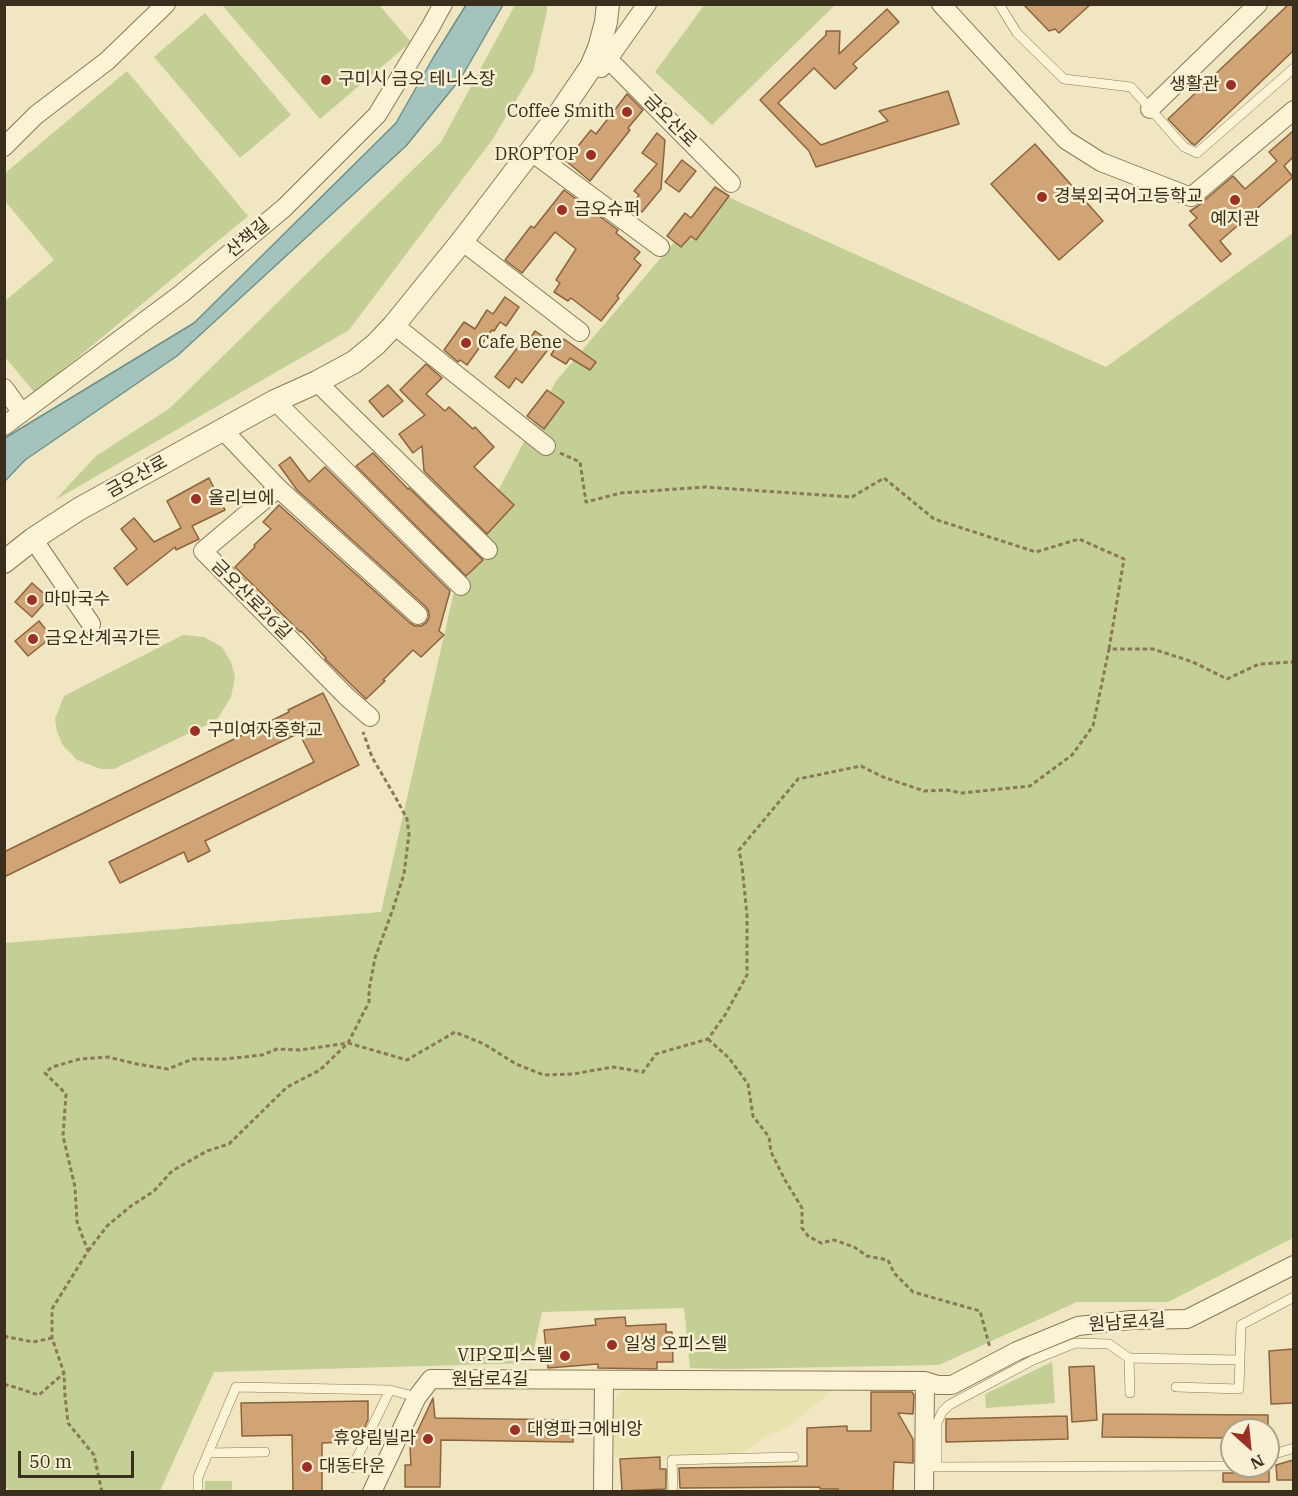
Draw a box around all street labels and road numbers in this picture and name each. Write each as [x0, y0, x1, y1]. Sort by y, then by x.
street label: 금오산로 [639, 90, 701, 152]
street label: 산책길 [222, 214, 274, 262]
street label: 금오산로 [103, 451, 171, 503]
street label: 금오산로26길 [206, 555, 296, 645]
street label: 원남로4길 [1088, 1310, 1166, 1336]
street label: 원남로4길 [451, 1369, 529, 1391]

